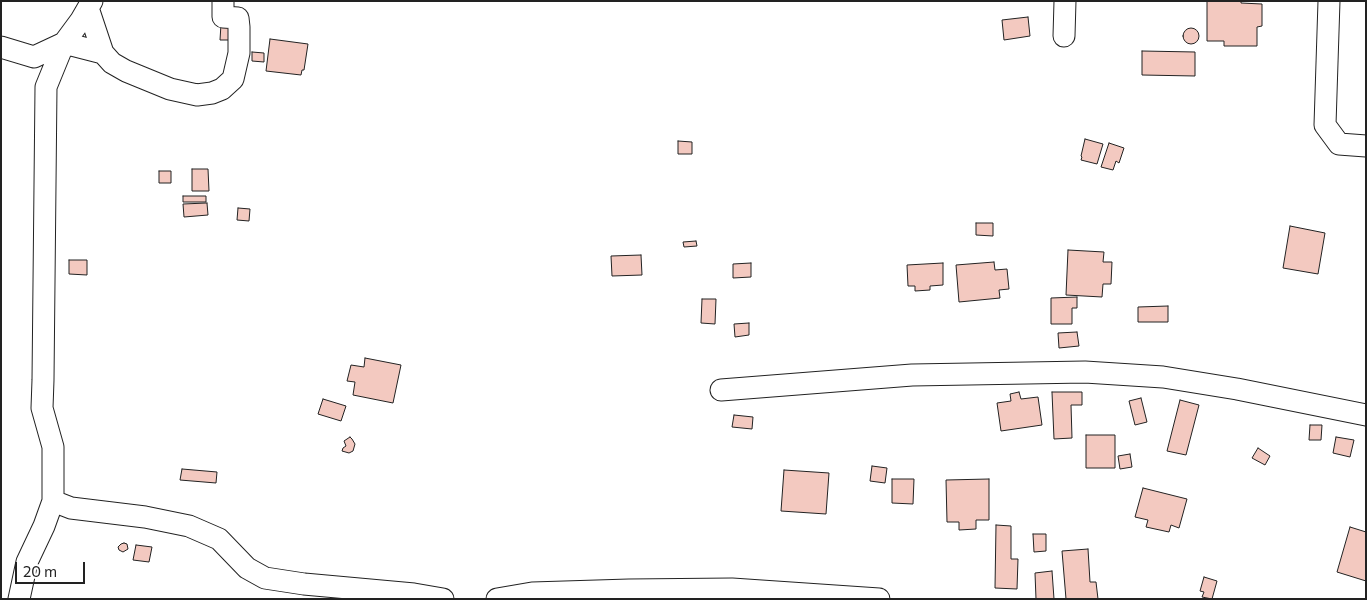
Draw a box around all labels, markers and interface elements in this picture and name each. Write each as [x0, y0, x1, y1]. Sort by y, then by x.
scale bar [18, 552, 88, 584]
text: 20 m [23, 562, 57, 580]

